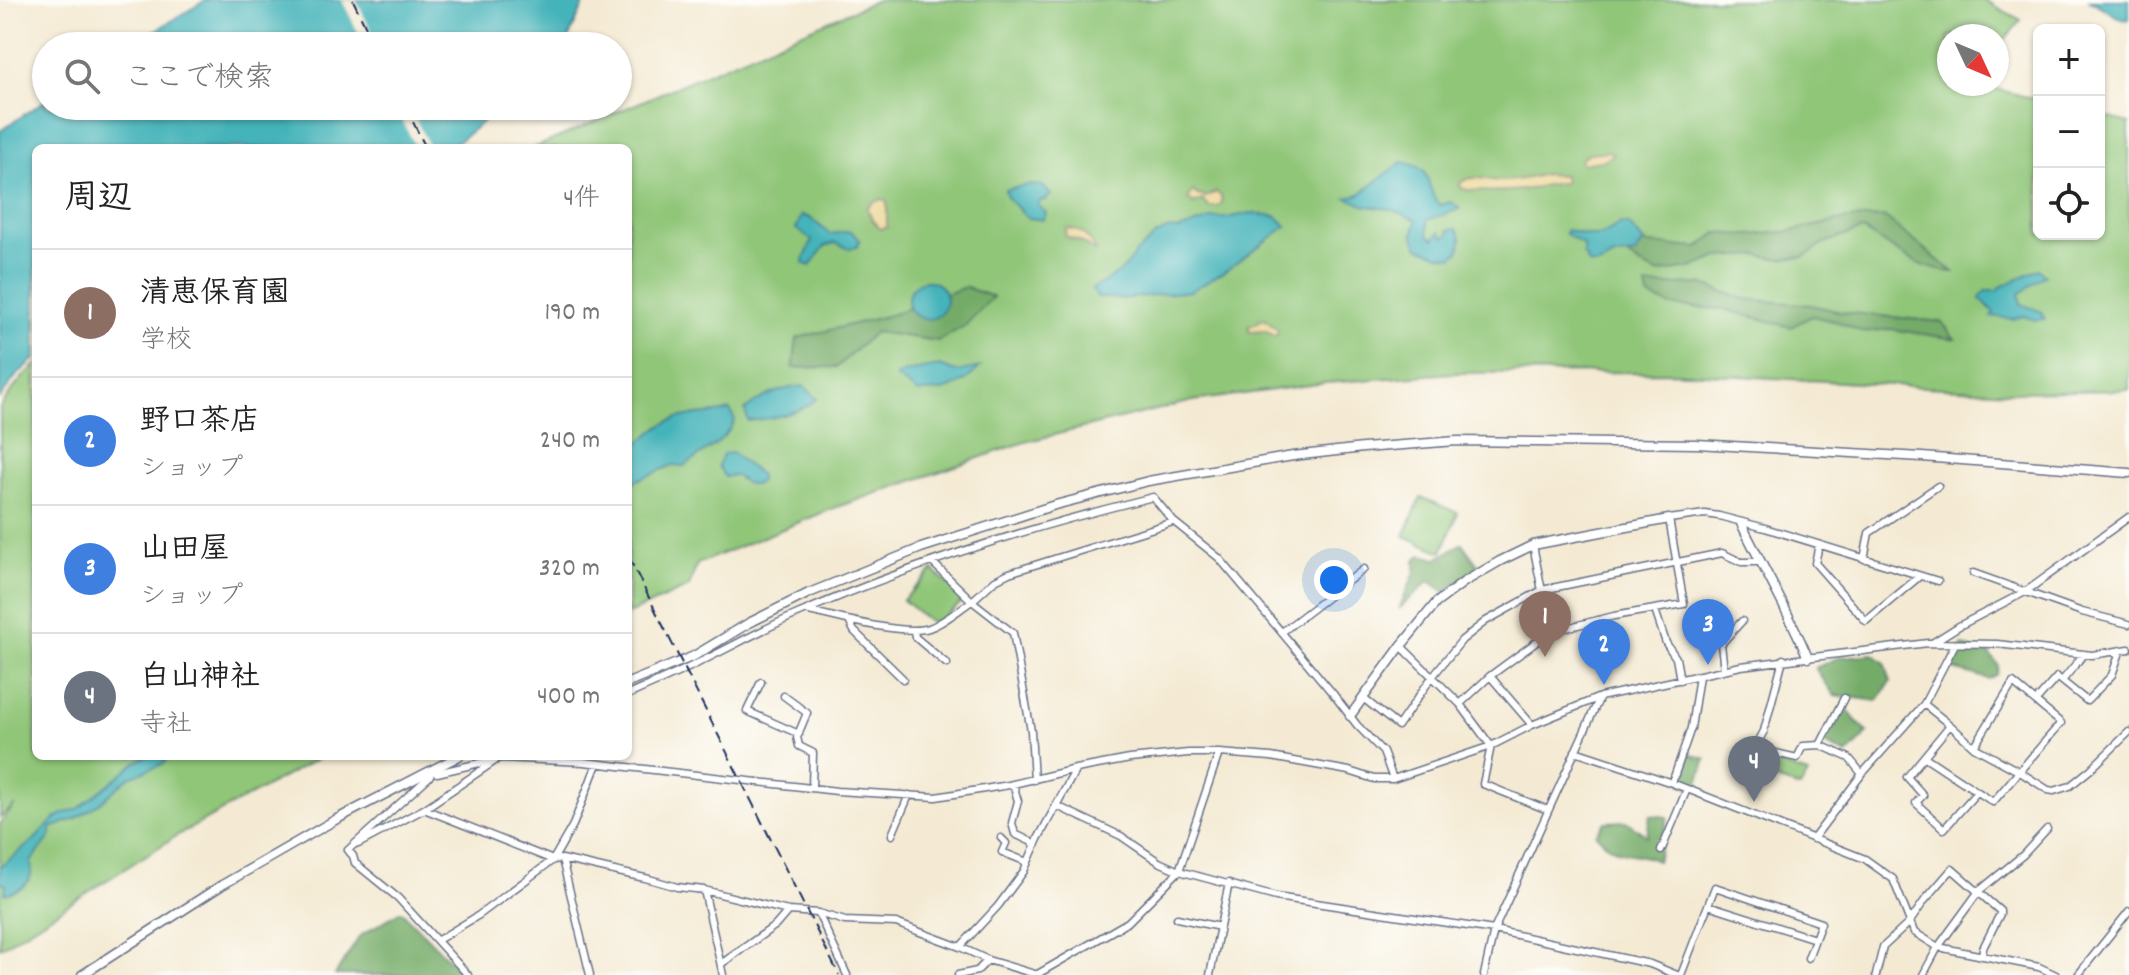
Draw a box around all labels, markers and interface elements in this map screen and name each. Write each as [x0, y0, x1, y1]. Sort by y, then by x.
north arrow [1937, 24, 2009, 96]
map controls [2033, 24, 2105, 240]
button: + [2033, 24, 2105, 96]
search box [32, 32, 632, 120]
icon: search [60, 54, 104, 98]
text: ここで検索 [124, 59, 274, 102]
button: − [2033, 96, 2105, 168]
button: locate [2033, 168, 2105, 240]
text: 周辺 [64, 176, 132, 225]
text: 4件 [563, 181, 600, 218]
text: 清恵保育園 [140, 274, 290, 317]
text: 1 [87, 295, 93, 332]
text: 190 m [544, 295, 600, 332]
text: 学校 [140, 323, 192, 360]
text: 野口茶店 [140, 402, 260, 445]
text: 2 [84, 423, 96, 460]
text: 240 m [540, 423, 600, 460]
text: ショップ [140, 451, 243, 488]
text: 山田屋 [140, 530, 230, 573]
text: 3 [84, 551, 96, 588]
text: 320 m [539, 551, 600, 588]
your location [1314, 560, 1354, 600]
text: ショップ [140, 579, 243, 616]
pin: 1 [1519, 591, 1571, 657]
pin: 3 [1682, 599, 1734, 665]
pin: 2 [1578, 619, 1630, 685]
text: 白山神社 [140, 658, 260, 701]
text: 4 [85, 679, 95, 716]
text: 400 m [537, 679, 600, 716]
text: 寺社 [140, 707, 192, 744]
pin: 4 [1728, 736, 1780, 802]

